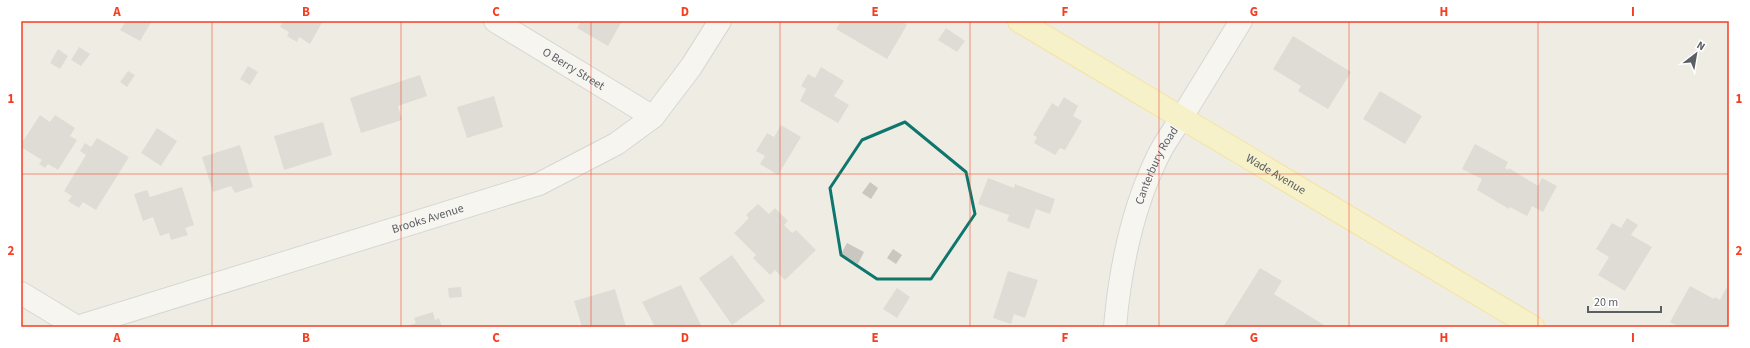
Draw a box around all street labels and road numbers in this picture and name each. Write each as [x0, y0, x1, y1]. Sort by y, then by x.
street label: O Berry Street [539, 44, 608, 95]
street label: Canterbury Road [1131, 123, 1183, 207]
street label: Wade Avenue [1242, 150, 1309, 199]
street label: Brooks Avenue [390, 200, 466, 238]

